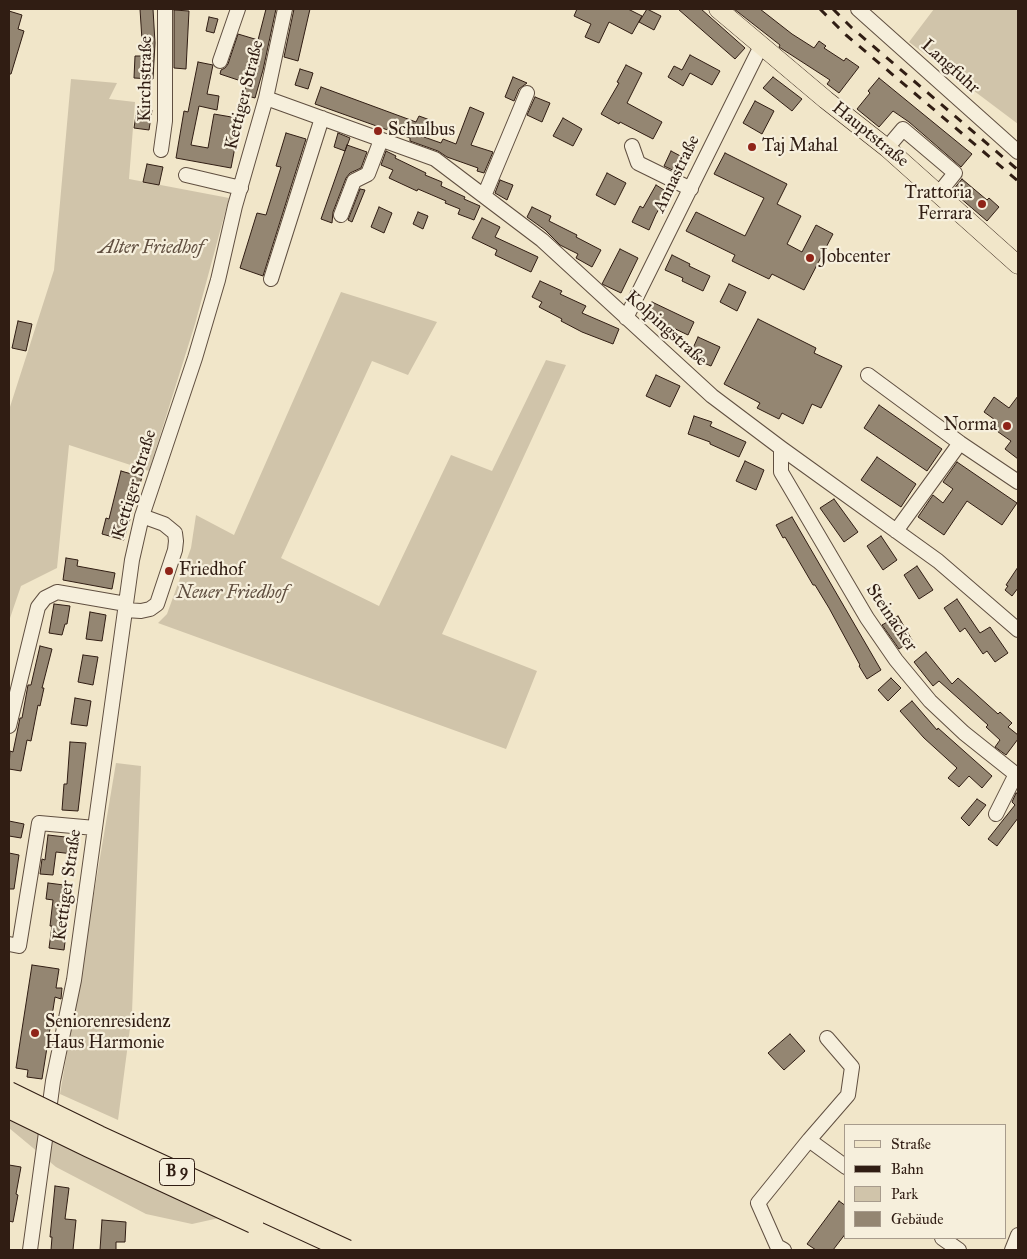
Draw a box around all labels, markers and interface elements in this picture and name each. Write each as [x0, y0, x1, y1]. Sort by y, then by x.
street label: Langfuhr [916, 35, 984, 99]
street label: Kirchstraße [134, 36, 158, 122]
street label: Kettiger Straße [221, 38, 269, 152]
street label: Hauptstraße [827, 98, 913, 172]
place label: Schulbus [388, 120, 455, 142]
marker: Schulbus [372, 125, 384, 137]
street label: Annastraße [649, 132, 705, 216]
place label: Taj Mahal [762, 136, 838, 158]
marker: Taj Mahal [746, 141, 758, 153]
place label: Trattoria Ferrara [905, 183, 972, 225]
marker: Trattoria Ferrara [976, 198, 988, 210]
park label: Alter Friedhof [98, 238, 204, 260]
place label: Jobcenter [820, 247, 890, 269]
marker: Jobcenter [804, 252, 816, 264]
street label: Kolpingstraße [621, 287, 711, 371]
place label: Norma [943, 415, 997, 437]
marker: Norma [1001, 420, 1013, 432]
street label: Kettiger Straße [108, 427, 162, 541]
place label: Friedhof [179, 560, 244, 582]
marker: Friedhof [163, 565, 175, 577]
street label: Steinacker [861, 580, 921, 656]
park label: Neuer Friedhof [176, 583, 288, 605]
street label: Kettiger Straße [49, 828, 87, 942]
place label: Seniorenresidenz Haus Harmonie [45, 1012, 171, 1054]
marker: Seniorenresidenz Haus Harmonie [29, 1027, 41, 1039]
legend [844, 1124, 1007, 1239]
text: Straße [891, 1135, 931, 1153]
road number: B 9 [160, 1158, 194, 1186]
text: Bahn [891, 1160, 924, 1178]
text: Park [891, 1185, 918, 1203]
text: Gebäude [891, 1210, 944, 1228]

